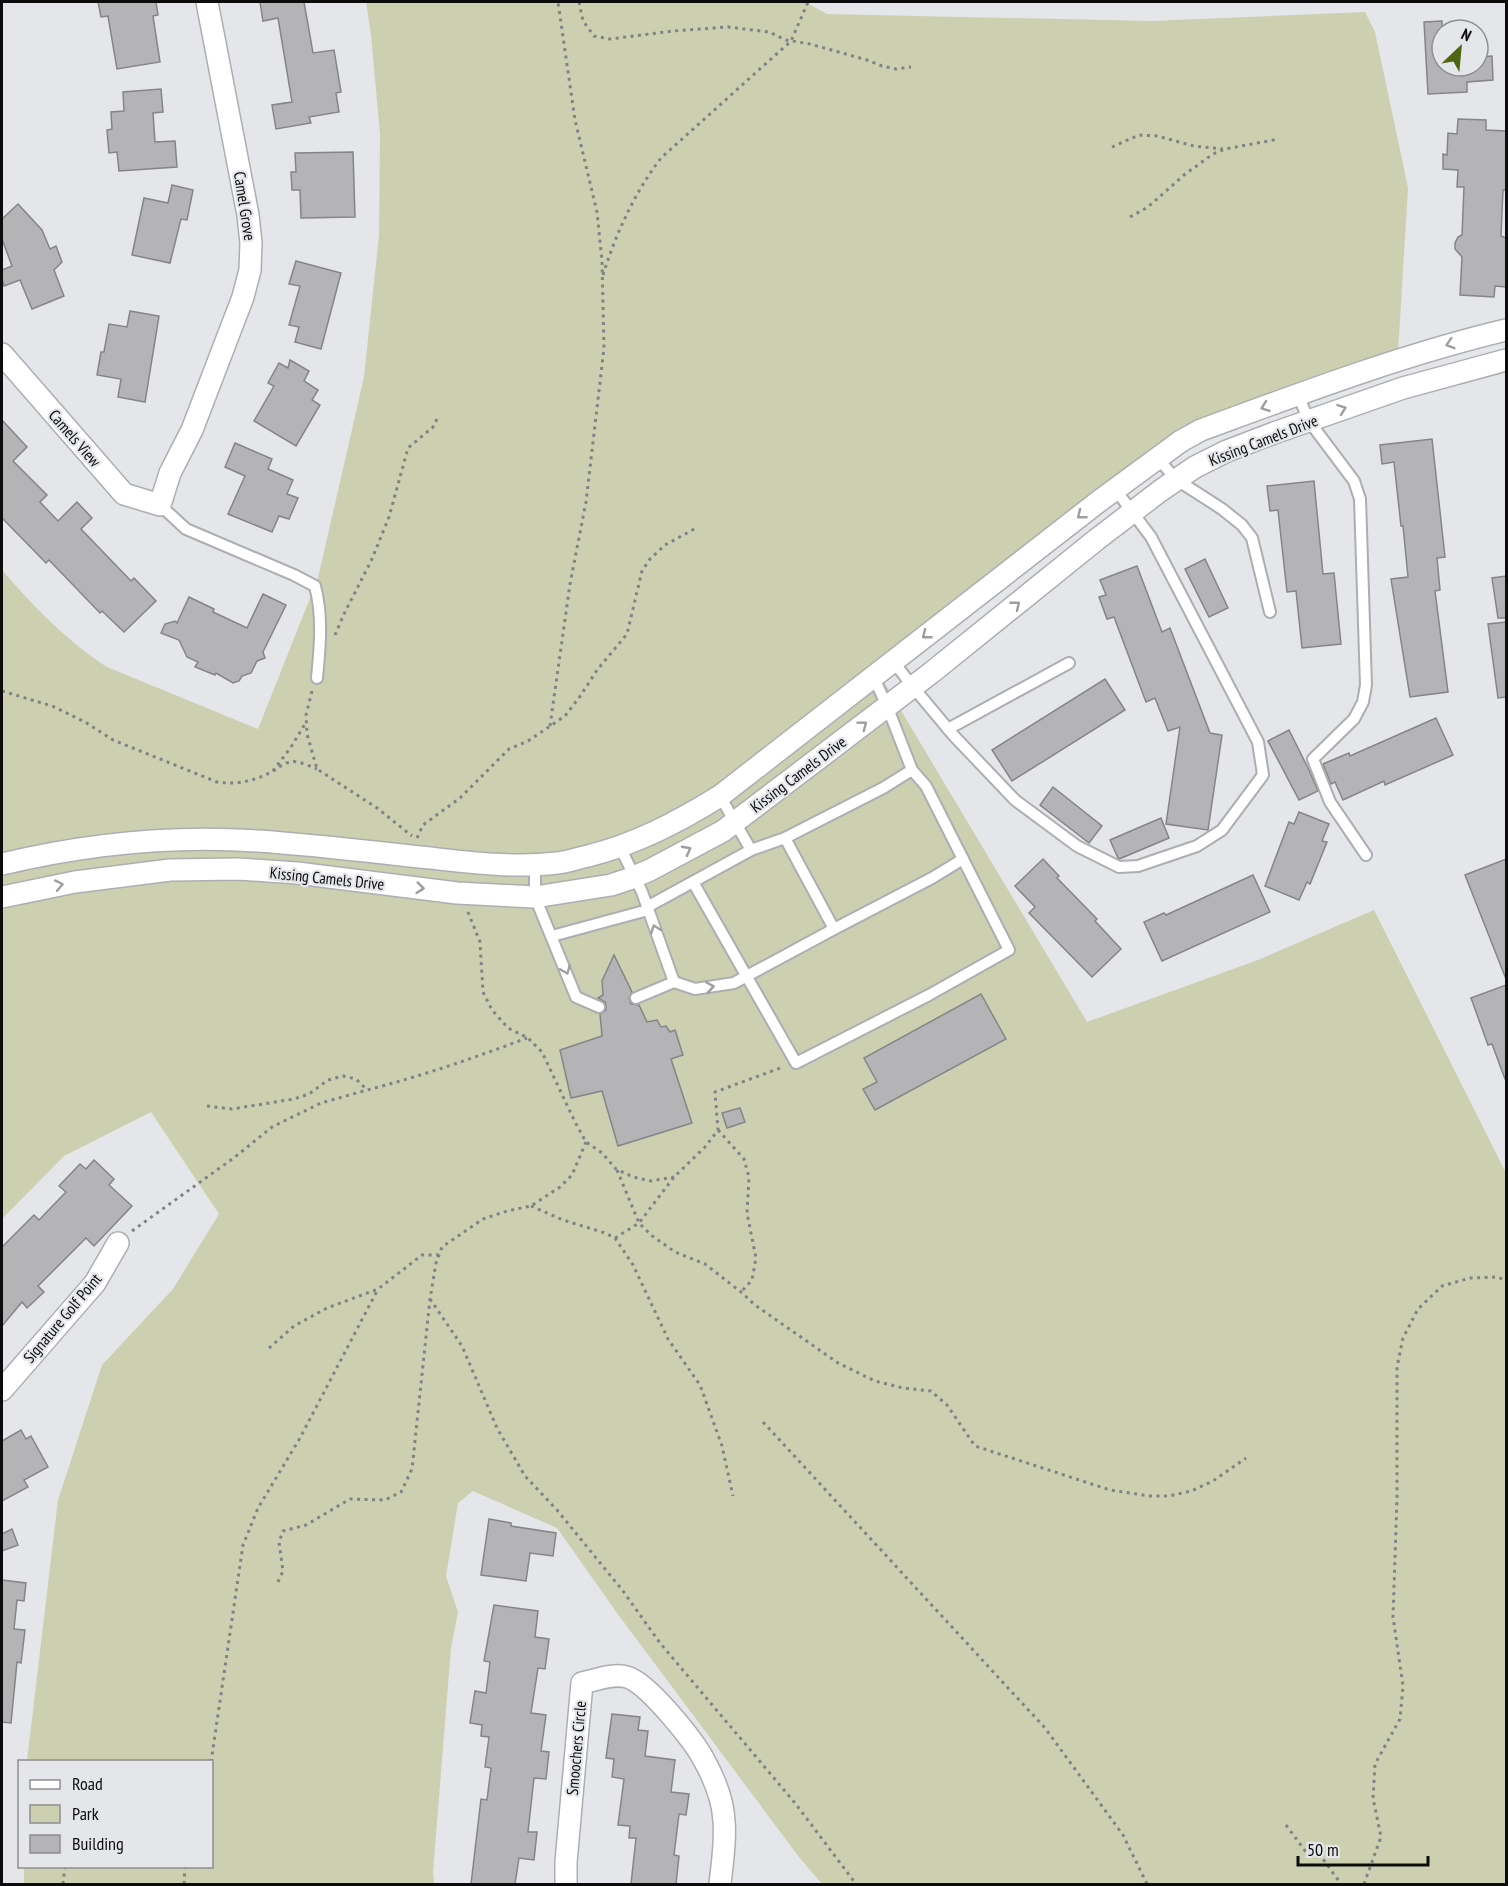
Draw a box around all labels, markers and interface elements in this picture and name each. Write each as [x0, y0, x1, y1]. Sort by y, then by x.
north arrow [1430, 18, 1490, 78]
text: N [1458, 24, 1475, 45]
street label: Camel Grove [230, 170, 260, 242]
one-way arrow [1445, 337, 1456, 349]
one-way arrow [1260, 400, 1271, 412]
one-way arrow [1336, 404, 1347, 417]
street label: Camels View [45, 405, 106, 471]
street label: Kissing Camels Drive [1206, 410, 1320, 470]
one-way arrow [1076, 508, 1087, 519]
one-way arrow [1009, 601, 1020, 612]
one-way arrow [922, 627, 933, 638]
one-way arrow [856, 721, 867, 732]
street label: Kissing Camels Drive [746, 731, 850, 817]
one-way arrow [681, 846, 691, 857]
street label: Kissing Camels Drive [269, 862, 385, 894]
one-way arrow [53, 879, 63, 892]
one-way arrow [415, 882, 424, 894]
one-way arrow [650, 924, 663, 935]
one-way arrow [559, 964, 571, 975]
one-way arrow [705, 981, 715, 994]
street label: Signature Golf Point [19, 1269, 106, 1367]
street label: Smoochers Circle [562, 1700, 590, 1796]
legend [18, 1760, 213, 1868]
text: Road [72, 1772, 103, 1795]
text: Park [72, 1802, 99, 1825]
scale bar [1298, 1829, 1428, 1867]
text: Building [72, 1832, 124, 1855]
text: 50 m [1307, 1838, 1339, 1861]

